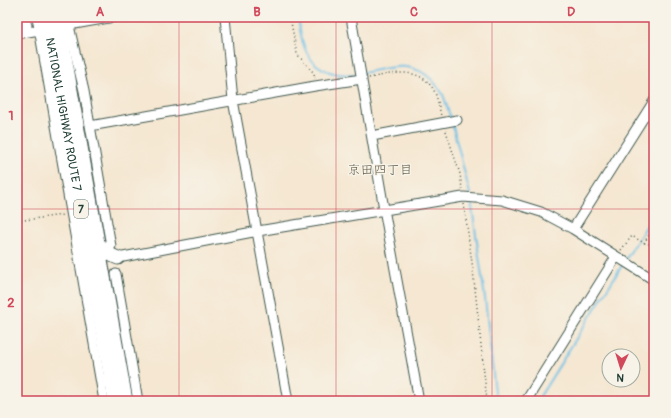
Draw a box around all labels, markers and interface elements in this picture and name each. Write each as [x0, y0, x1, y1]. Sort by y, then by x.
text: A [96, 4, 105, 20]
text: B [253, 4, 261, 20]
text: C [410, 4, 418, 20]
text: D [567, 4, 575, 20]
street label: NATIONAL HIGHWAY ROUTE 7 [42, 37, 84, 193]
text: 1 [8, 108, 14, 124]
district label: 京田四丁目 [347, 162, 413, 178]
road number: 7 [74, 200, 88, 218]
text: 2 [7, 295, 15, 311]
north arrow [601, 348, 641, 388]
text: N [616, 371, 625, 384]

